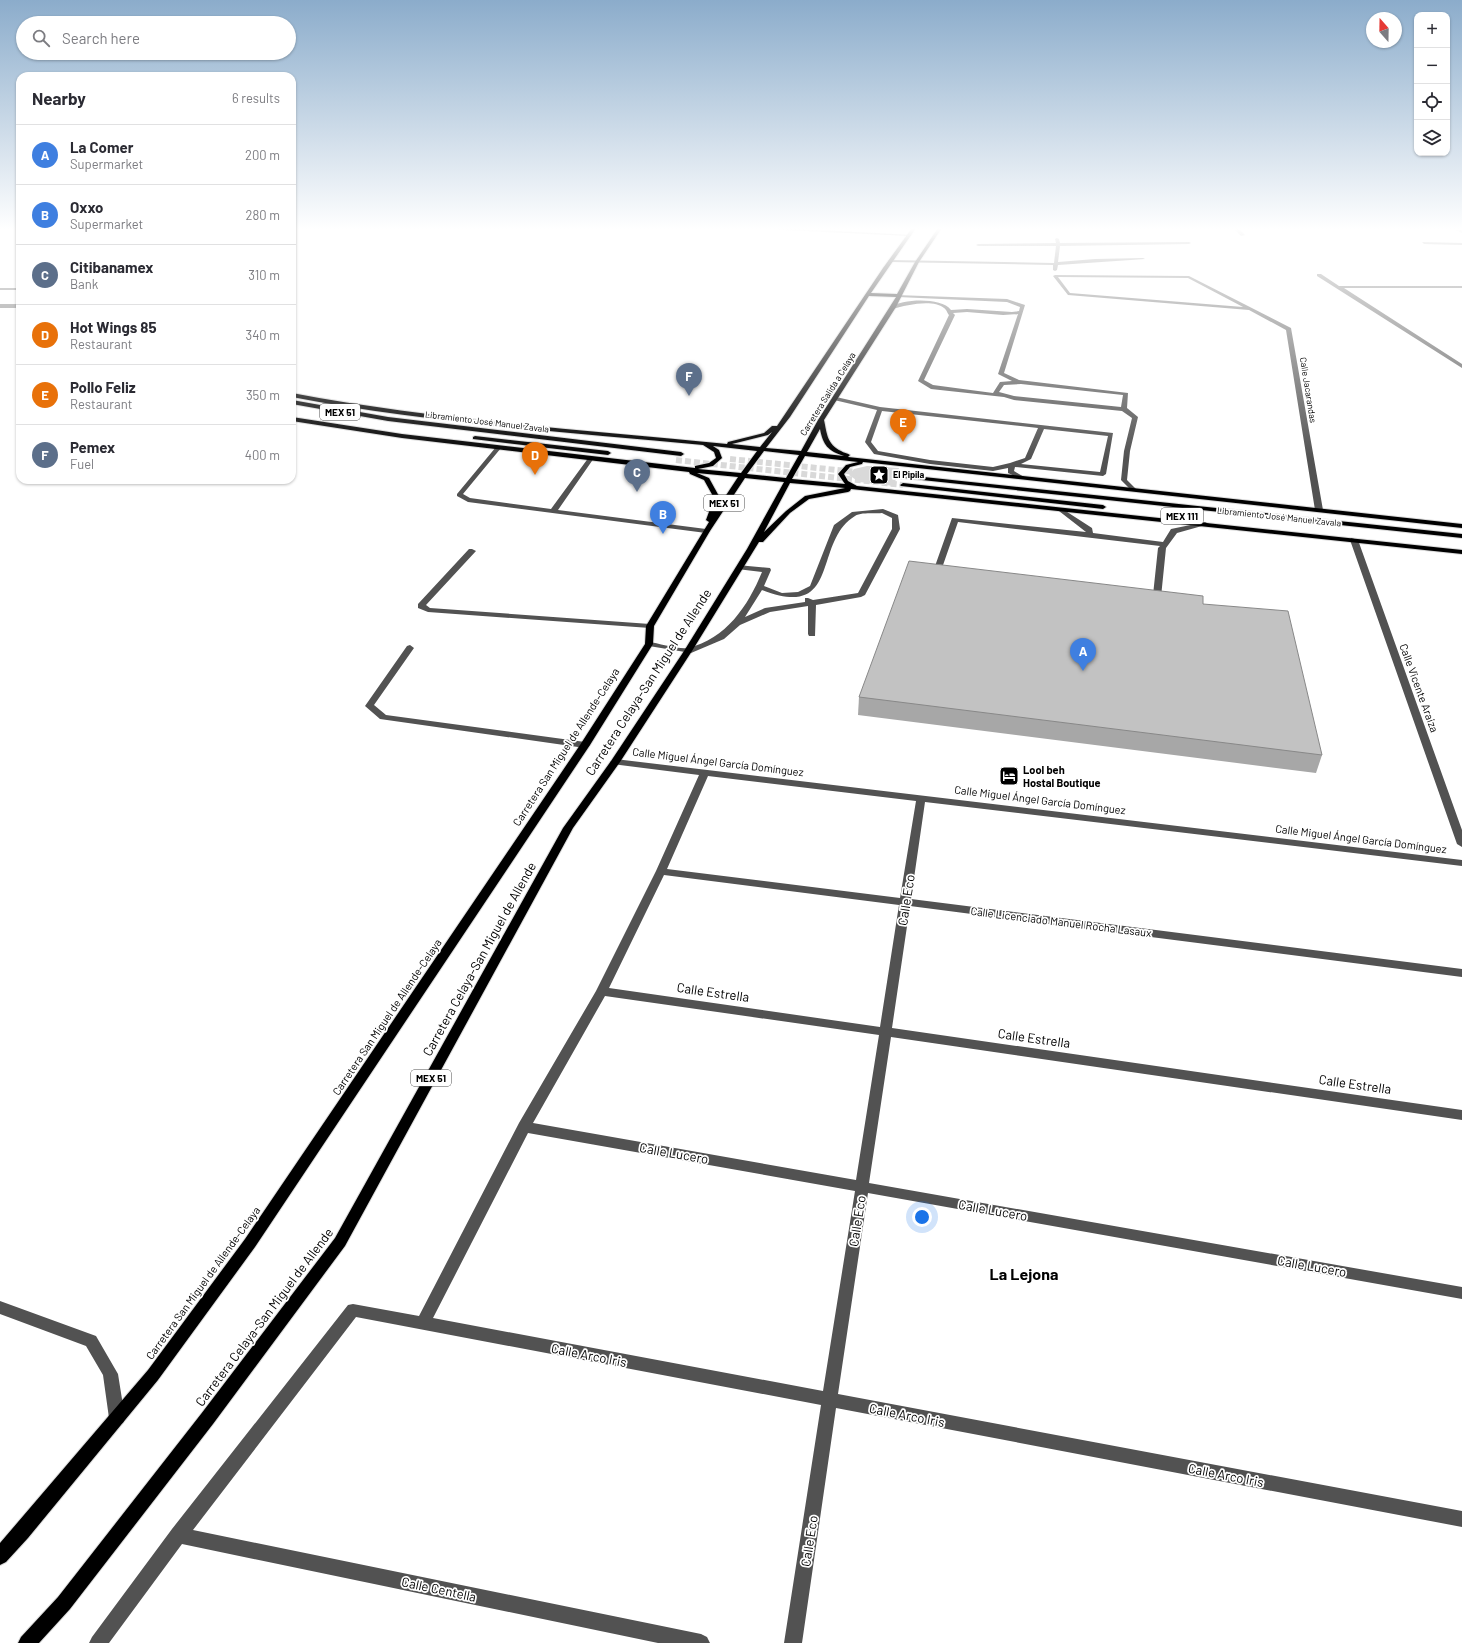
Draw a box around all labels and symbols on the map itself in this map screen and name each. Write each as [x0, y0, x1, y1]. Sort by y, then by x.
north arrow [1366, 12, 1402, 48]
street label: Carretera Salida a Celaya [797, 350, 858, 437]
street label: Calle Jacarandas [1298, 356, 1319, 424]
pin: F [676, 363, 702, 396]
road number: MEX 51 [320, 404, 360, 420]
street label: Libramiento José Manuel Zavala [424, 408, 550, 435]
pin: E [890, 409, 916, 442]
pin: D [522, 442, 548, 475]
pin: C [624, 459, 650, 492]
place icon: El Pipila [868, 464, 890, 486]
place label: El Pipila [893, 469, 925, 480]
road number: MEX 51 [704, 495, 744, 511]
pin: B [650, 501, 676, 534]
street label: Libramiento José Manuel Zavala [1216, 505, 1342, 528]
road number: MEX 111 [1161, 508, 1203, 524]
street label: Carretera Celaya-San Miguel de Allende [582, 586, 714, 778]
pin: A [1070, 638, 1096, 671]
street label: Calle Vicente Araiza [1397, 642, 1442, 734]
street label: Carretera San Miguel de Allende-Celaya [510, 665, 622, 828]
street label: Calle Miguel Ángel García Domínguez [632, 745, 804, 778]
place label: Lool beh Hostal Boutique [1023, 763, 1101, 789]
hotel icon: Lool beh Hostal Boutique [998, 765, 1020, 787]
street label: Calle Miguel Ángel García Domínguez [954, 783, 1126, 816]
street label: Calle Miguel Ángel García Domínguez [1275, 822, 1447, 855]
street label: Carretera Celaya-San Miguel de Allende [419, 859, 539, 1059]
street label: Calle Eco [894, 873, 918, 927]
street label: Calle Licenciado Manuel Rocha Lasaux [970, 904, 1152, 939]
street label: Carretera San Miguel de Allende-Celaya [329, 936, 444, 1097]
street label: Calle Estrella [676, 979, 750, 1005]
street label: Calle Estrella [997, 1025, 1071, 1051]
road number: MEX 51 [411, 1070, 451, 1086]
street label: Calle Estrella [1318, 1071, 1392, 1097]
street label: Calle Lucero [638, 1139, 710, 1167]
street label: Calle Eco [845, 1194, 869, 1248]
street label: Calle Lucero [957, 1196, 1029, 1224]
street label: Carretera San Miguel de Allende-Celaya [143, 1204, 262, 1362]
your location [912, 1207, 932, 1227]
street label: Carretera Celaya-San Miguel de Allende [192, 1225, 336, 1409]
street label: Calle Lucero [1276, 1252, 1348, 1280]
district label: La Lejona [990, 1264, 1058, 1283]
street label: Calle Arco Iris [550, 1340, 628, 1370]
street label: Calle Arco Iris [868, 1400, 946, 1430]
street label: Calle Arco Iris [1187, 1460, 1265, 1490]
street label: Calle Eco [797, 1514, 821, 1568]
street label: Calle Centella [400, 1573, 478, 1605]

